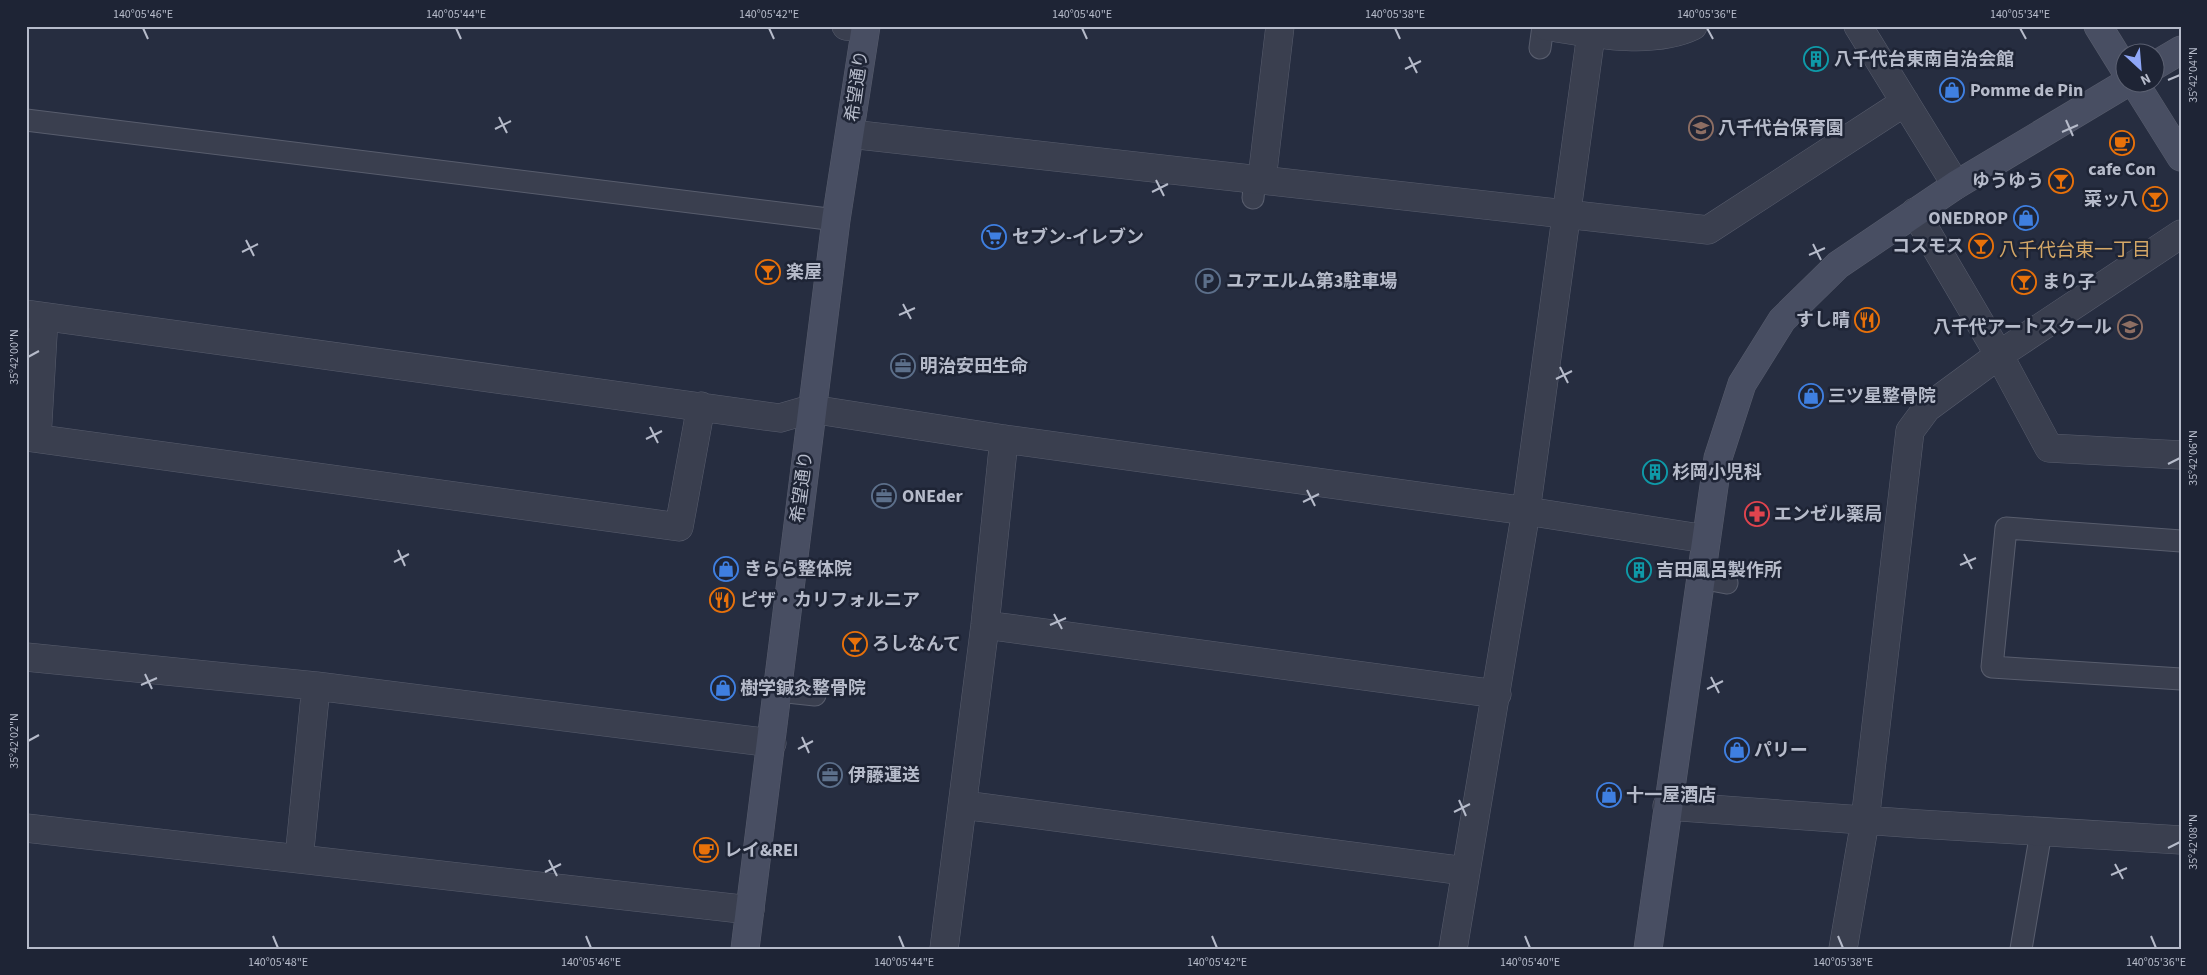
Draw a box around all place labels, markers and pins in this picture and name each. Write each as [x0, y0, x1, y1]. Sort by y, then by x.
building icon: 八千代台東南自治会館 [1803, 46, 1829, 72]
place label: 八千代台東南自治会館 [1834, 47, 2014, 72]
shop icon: Pomme de Pin [1939, 77, 1965, 103]
place label: Pomme de Pin [1970, 78, 2083, 103]
school or university icon: 八千代台保育園 [1688, 115, 1714, 141]
place label: 八千代台保育園 [1718, 116, 1844, 141]
cafe icon: cafe Con [2109, 130, 2135, 156]
place label: cafe Con [2088, 157, 2156, 182]
bar icon: ゆうゆう [2048, 168, 2074, 194]
place label: ゆうゆう [1972, 169, 2044, 194]
bar icon: 菜ッ八 [2142, 186, 2168, 212]
place label: 菜ッ八 [2084, 187, 2138, 212]
shop icon: ONEDROP [2013, 205, 2039, 231]
place label: ONEDROP [1928, 206, 2008, 231]
supermarket icon: セブン-イレブン [981, 224, 1007, 250]
place label: セブン-イレブン [1012, 225, 1144, 250]
bar icon: コスモス [1968, 233, 1994, 259]
place label: コスモス [1892, 234, 1964, 259]
bar icon: 楽屋 [755, 259, 781, 285]
place label: 楽屋 [786, 260, 822, 285]
parking icon: ユアエルム第3駐車場 [1195, 268, 1221, 294]
place label: ユアエルム第3駐車場 [1226, 269, 1397, 294]
bar icon: まり子 [2011, 269, 2037, 295]
place label: まり子 [2042, 270, 2096, 295]
restaurant icon: すし晴 [1854, 307, 1880, 333]
place label: すし晴 [1796, 308, 1850, 333]
school or university icon: 八千代アートスクール [2117, 314, 2143, 340]
place label: 八千代アートスクール [1933, 315, 2112, 340]
office icon: 明治安田生命 [890, 353, 916, 379]
place label: 明治安田生命 [920, 354, 1028, 379]
shop icon: 三ツ星整骨院 [1798, 383, 1824, 409]
place label: 三ツ星整骨院 [1828, 384, 1936, 409]
building icon: 杉岡小児科 [1642, 459, 1668, 485]
place label: 杉岡小児科 [1672, 460, 1762, 485]
office icon: ONEder [871, 483, 897, 509]
place label: ONEder [902, 484, 964, 509]
pharmacy icon: エンゼル薬局 [1744, 501, 1770, 527]
place label: エンゼル薬局 [1774, 502, 1882, 527]
shop icon: きらら整体院 [713, 556, 739, 582]
place label: きらら整体院 [744, 557, 852, 582]
building icon: 吉田風呂製作所 [1626, 557, 1652, 583]
place label: 吉田風呂製作所 [1656, 558, 1782, 583]
restaurant icon: ピザ・カリフォルニア [709, 587, 735, 613]
place label: ピザ・カリフォルニア [740, 588, 920, 613]
bar icon: ろしなんて [842, 631, 868, 657]
place label: ろしなんて [872, 632, 961, 657]
shop icon: 樹学鍼灸整骨院 [710, 675, 736, 701]
place label: 樹学鍼灸整骨院 [740, 676, 866, 701]
shop icon: パリー [1724, 737, 1750, 763]
place label: パリー [1754, 738, 1808, 763]
office icon: 伊藤運送 [817, 762, 843, 788]
place label: 伊藤運送 [848, 763, 920, 788]
shop icon: 十一屋酒店 [1596, 782, 1622, 808]
place label: 十一屋酒店 [1626, 783, 1716, 808]
cafe icon: レイ&REI [693, 837, 719, 863]
place label: レイ&REI [724, 838, 798, 863]

